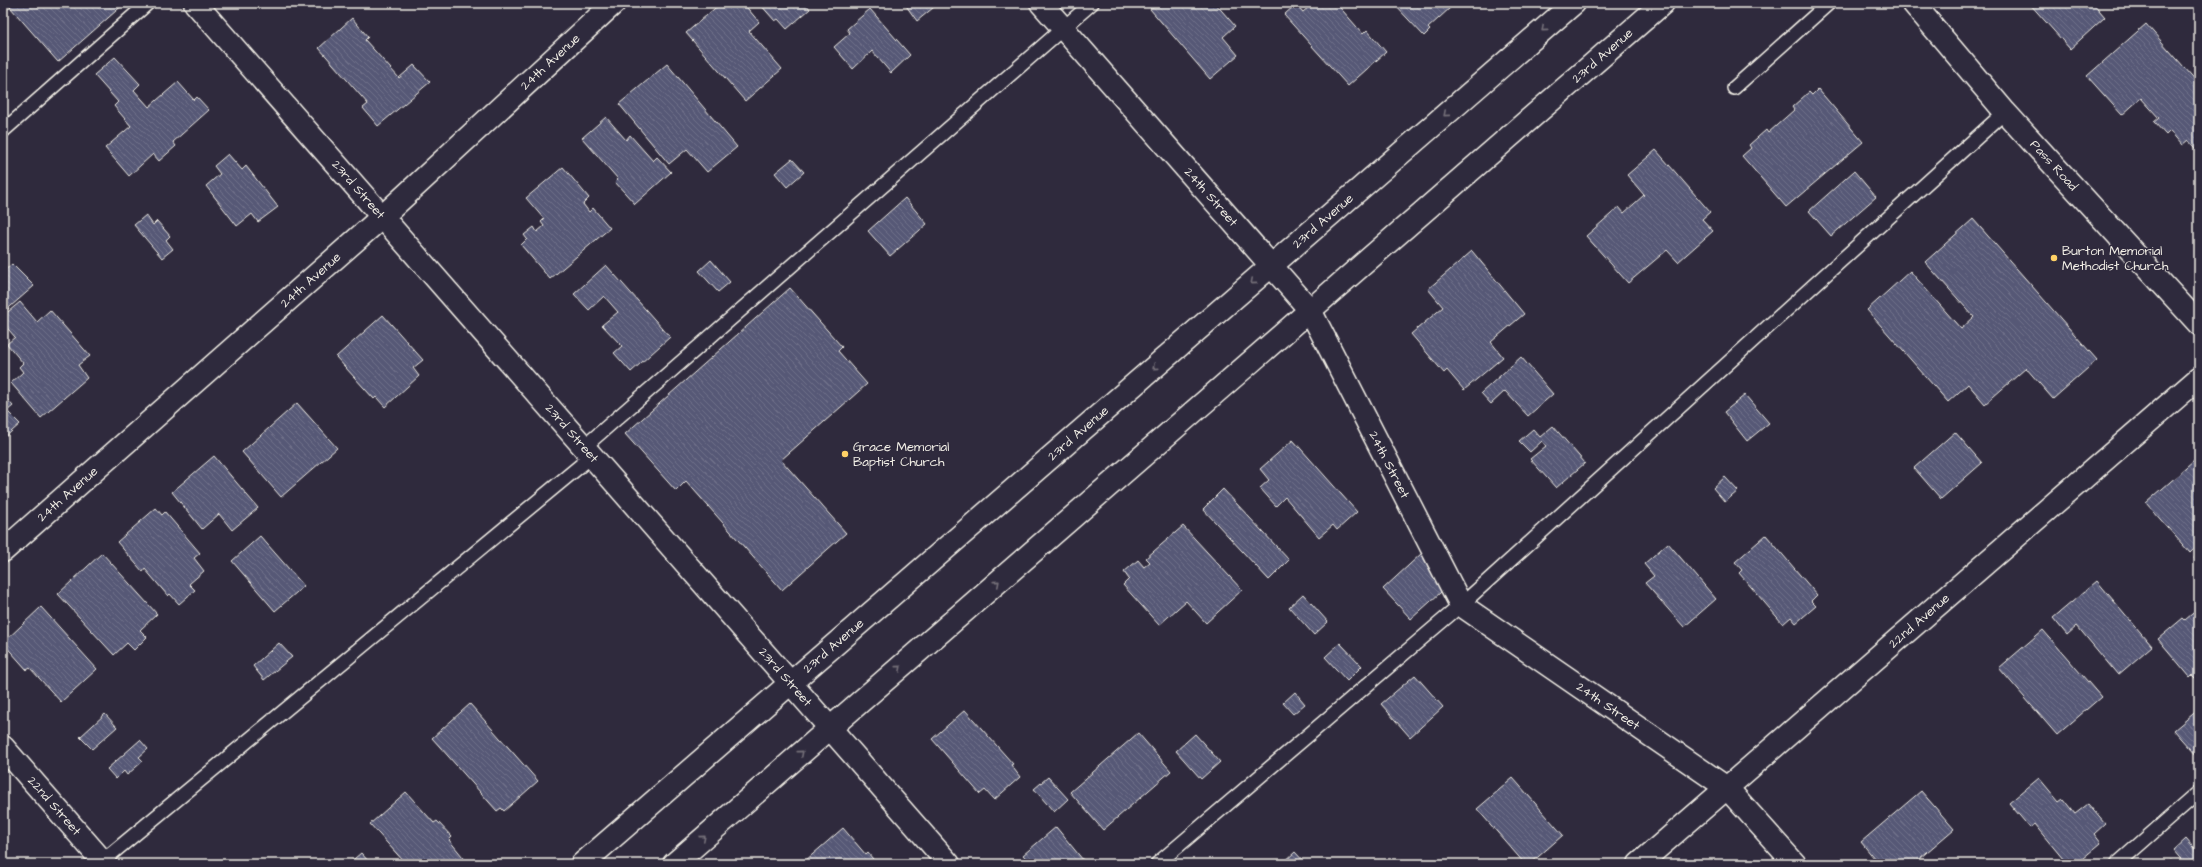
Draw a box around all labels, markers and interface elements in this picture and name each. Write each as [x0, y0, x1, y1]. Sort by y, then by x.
one-way arrow [1542, 24, 1549, 31]
street label: 23rd Avenue [1568, 24, 1637, 87]
street label: 24th Avenue [516, 30, 584, 94]
one-way arrow [1444, 109, 1451, 116]
street label: Pass Road [2026, 136, 2082, 195]
street label: 23rd Street [327, 156, 390, 224]
street label: 24th Street [1180, 164, 1242, 231]
street label: 23rd Avenue [1288, 189, 1357, 252]
place label: Burton Memorial Methodist Church [2062, 242, 2169, 275]
street label: 24th Avenue [276, 248, 345, 312]
marker: Burton Memorial Methodist Church [2049, 253, 2059, 263]
one-way arrow [1250, 277, 1258, 285]
one-way arrow [1152, 363, 1160, 370]
street label: 23rd Street [541, 400, 603, 467]
street label: 23rd Avenue [1044, 402, 1113, 465]
street label: 24th Street [1364, 428, 1414, 502]
place label: Grace Memorial Baptist Church [853, 438, 949, 471]
marker: Grace Memorial Baptist Church [840, 449, 850, 459]
street label: 24th Avenue [33, 462, 102, 526]
one-way arrow [993, 580, 1000, 587]
street label: 22nd Avenue [1885, 589, 1954, 652]
street label: 23rd Avenue [799, 614, 868, 677]
street label: 23rd Street [754, 644, 817, 711]
one-way arrow [895, 665, 902, 672]
street label: 24th Street [1573, 678, 1644, 735]
one-way arrow [796, 751, 804, 758]
street label: 22nd Street [23, 772, 86, 840]
one-way arrow [698, 836, 706, 843]

